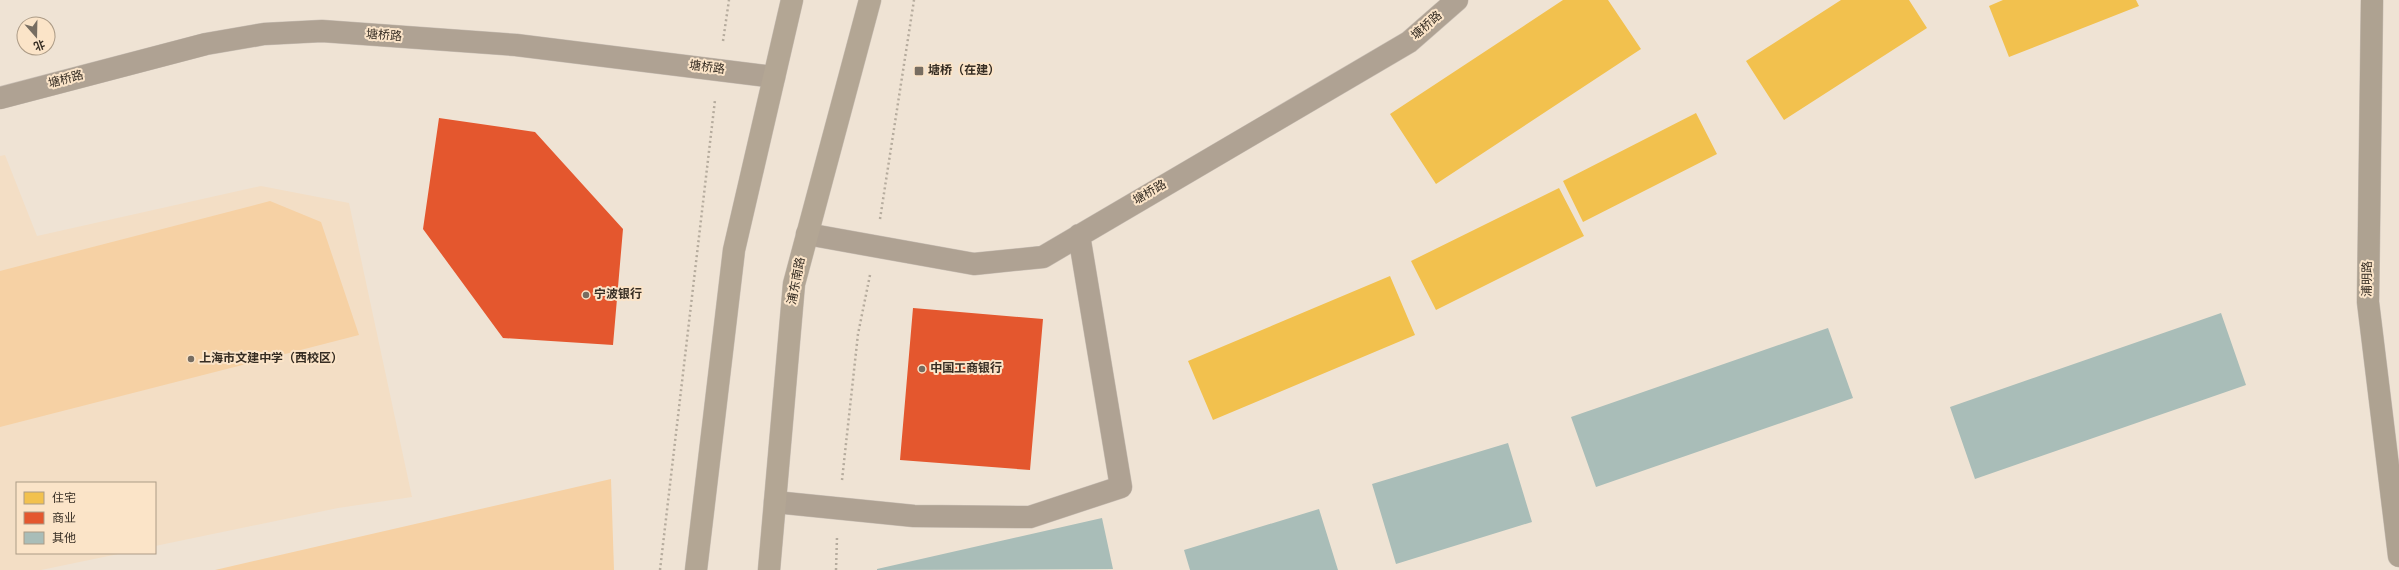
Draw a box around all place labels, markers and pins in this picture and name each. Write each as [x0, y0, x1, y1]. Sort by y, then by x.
place label: 塘桥（在建） [928, 63, 1000, 79]
marker: 塘桥（在建） [913, 65, 925, 77]
place label: 宁波银行 [594, 287, 642, 303]
marker: 宁波银行 [581, 290, 591, 300]
place label: 上海市文建中学（西校区） [199, 351, 343, 367]
marker: 上海市文建中学（西校区） [186, 354, 196, 364]
place label: 中国工商银行 [930, 361, 1002, 377]
marker: 中国工商银行 [917, 364, 927, 374]

